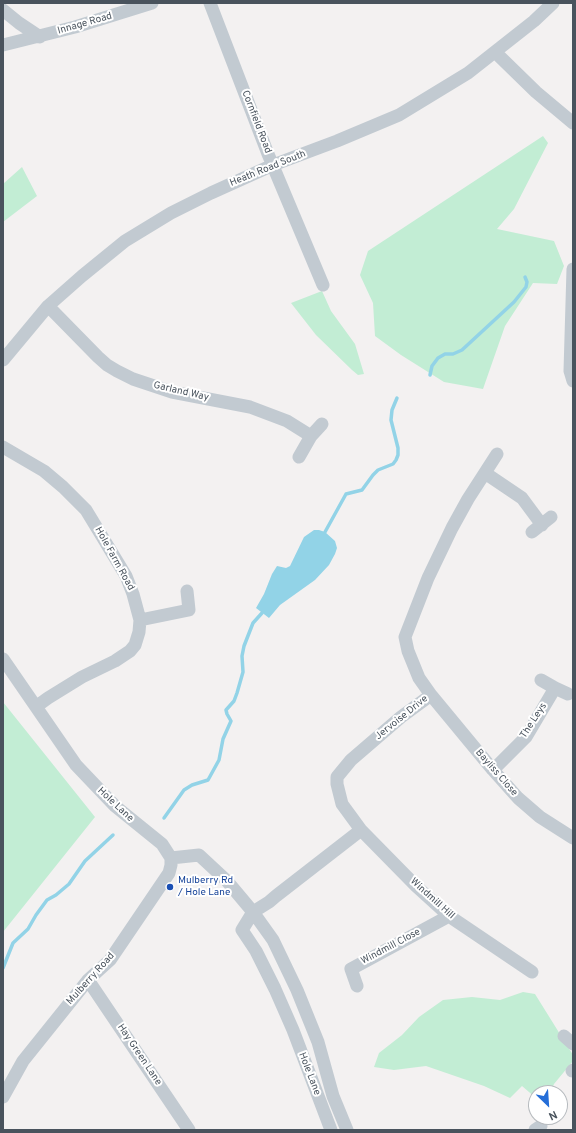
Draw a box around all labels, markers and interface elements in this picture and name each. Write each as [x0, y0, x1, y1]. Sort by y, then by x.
street label: Innage Road [56, 10, 114, 38]
street label: Cornfield Road [238, 89, 274, 155]
street label: Heath Road South [228, 148, 308, 190]
street label: Garland Way [152, 380, 210, 404]
street label: Hole Farm Road [92, 525, 136, 593]
street label: Jervoise Drive [373, 693, 431, 743]
street label: The Leys [518, 701, 550, 741]
street label: Bayliss Close [472, 747, 520, 799]
street label: Hole Lane [94, 785, 136, 825]
place label: Mulberry Rd / Hole Lane [178, 875, 233, 898]
street label: Windmill Hill [407, 876, 457, 922]
marker: Mulberry Rd / Hole Lane [165, 882, 175, 892]
street label: Windmill Close [359, 926, 423, 968]
street label: Mulberry Road [64, 950, 118, 1008]
street label: Hay Green Lane [114, 1022, 164, 1088]
street label: Hole Lane [295, 1051, 323, 1097]
north arrow [528, 1085, 568, 1125]
text: N [546, 1107, 559, 1123]

